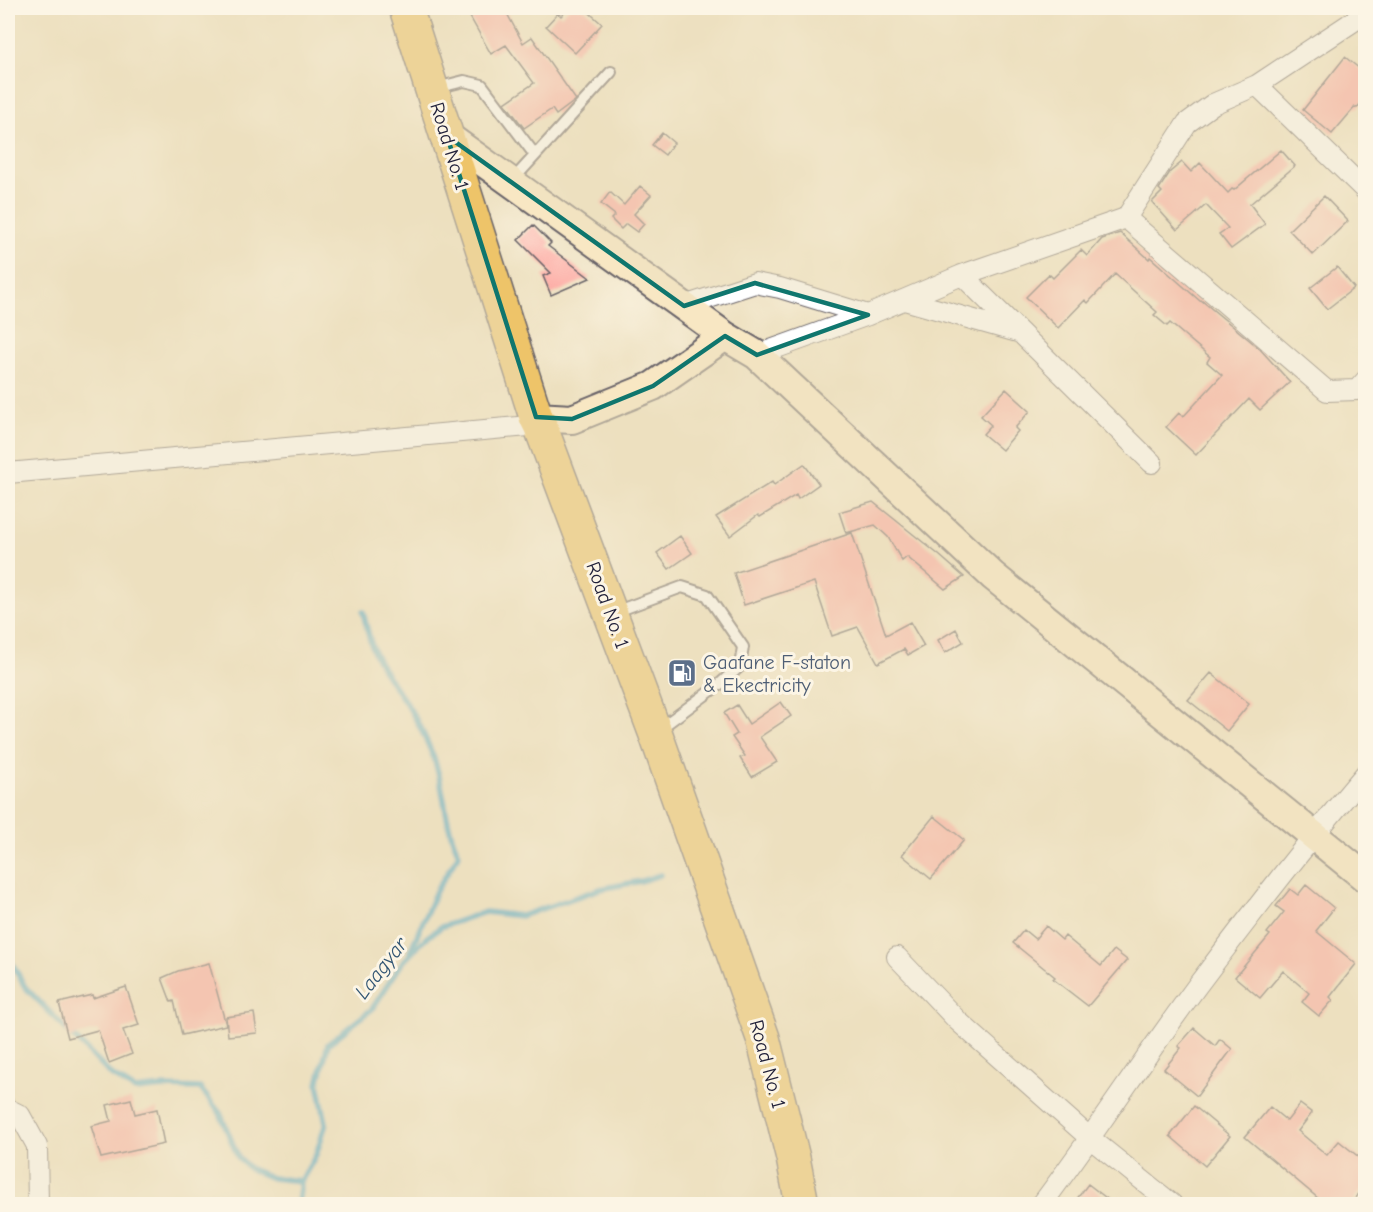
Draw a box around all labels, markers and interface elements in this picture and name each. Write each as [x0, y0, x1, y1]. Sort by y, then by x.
street label: Road No. 1 [425, 99, 474, 193]
street label: Road No. 1 [581, 559, 634, 652]
place label: Gaafane F-staton & Ekectricity [703, 651, 851, 697]
fuel station icon: Gaafane F-staton & Ekectricity [666, 657, 698, 689]
water label: Laagyar [350, 931, 413, 1004]
street label: Road No. 1 [745, 1017, 790, 1111]

